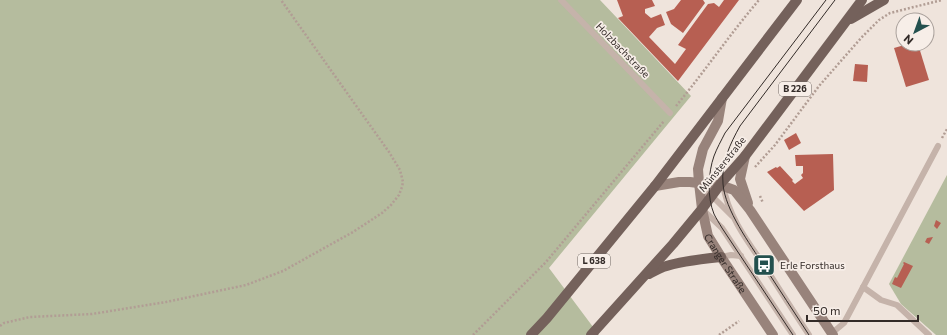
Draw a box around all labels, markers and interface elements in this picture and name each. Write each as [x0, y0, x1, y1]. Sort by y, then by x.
north arrow [895, 12, 935, 52]
street label: Holzbachstraße [594, 20, 652, 80]
text: N [901, 32, 915, 48]
road number: B 226 [779, 82, 811, 96]
street label: Münsterstraße [696, 134, 748, 194]
street label: Cranger Straße [702, 231, 749, 295]
bus stop icon: Erle Forsthaus [751, 252, 777, 278]
road number: L 638 [578, 254, 610, 268]
place label: Erle Forsthaus [780, 259, 845, 271]
scale bar [807, 297, 918, 323]
text: 50 m [813, 303, 841, 317]

